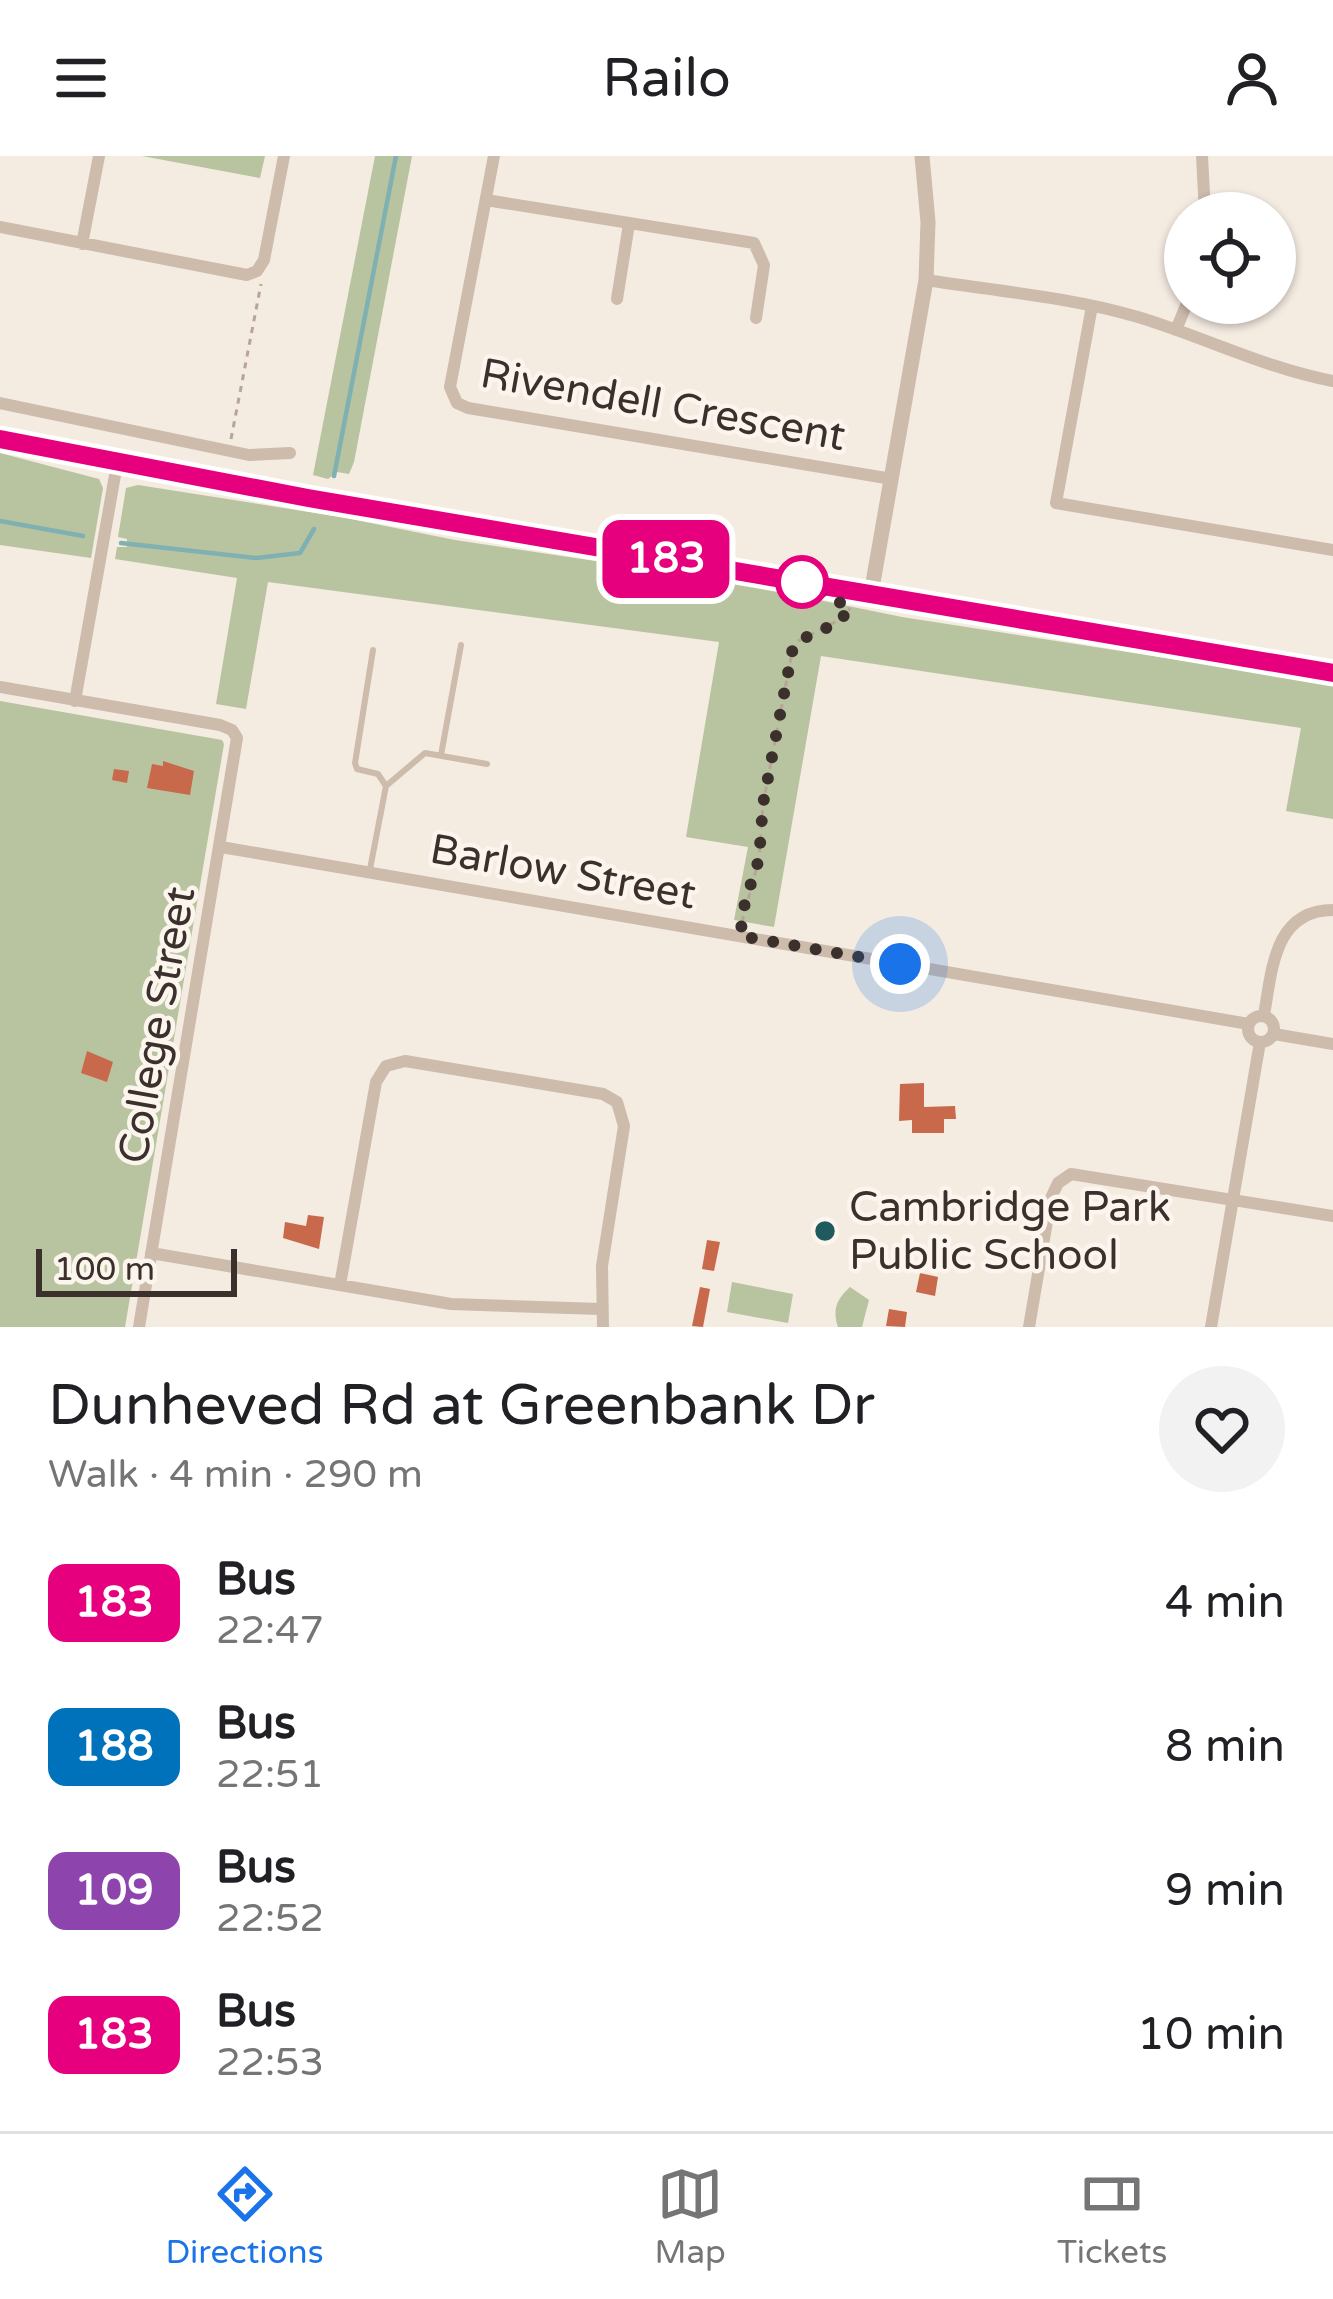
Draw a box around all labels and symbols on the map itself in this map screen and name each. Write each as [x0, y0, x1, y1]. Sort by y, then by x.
street label: Rivendell Crescent [477, 348, 849, 462]
line badge: 183 [597, 520, 735, 598]
unlabelled marker [777, 557, 827, 607]
street label: Barlow Street [426, 824, 700, 920]
street label: College Street [108, 883, 206, 1167]
your location [870, 934, 930, 994]
place label: Cambridge Park Public School [849, 1182, 1171, 1281]
marker: Cambridge Park Public School [812, 1218, 838, 1244]
scale bar [36, 1243, 237, 1296]

